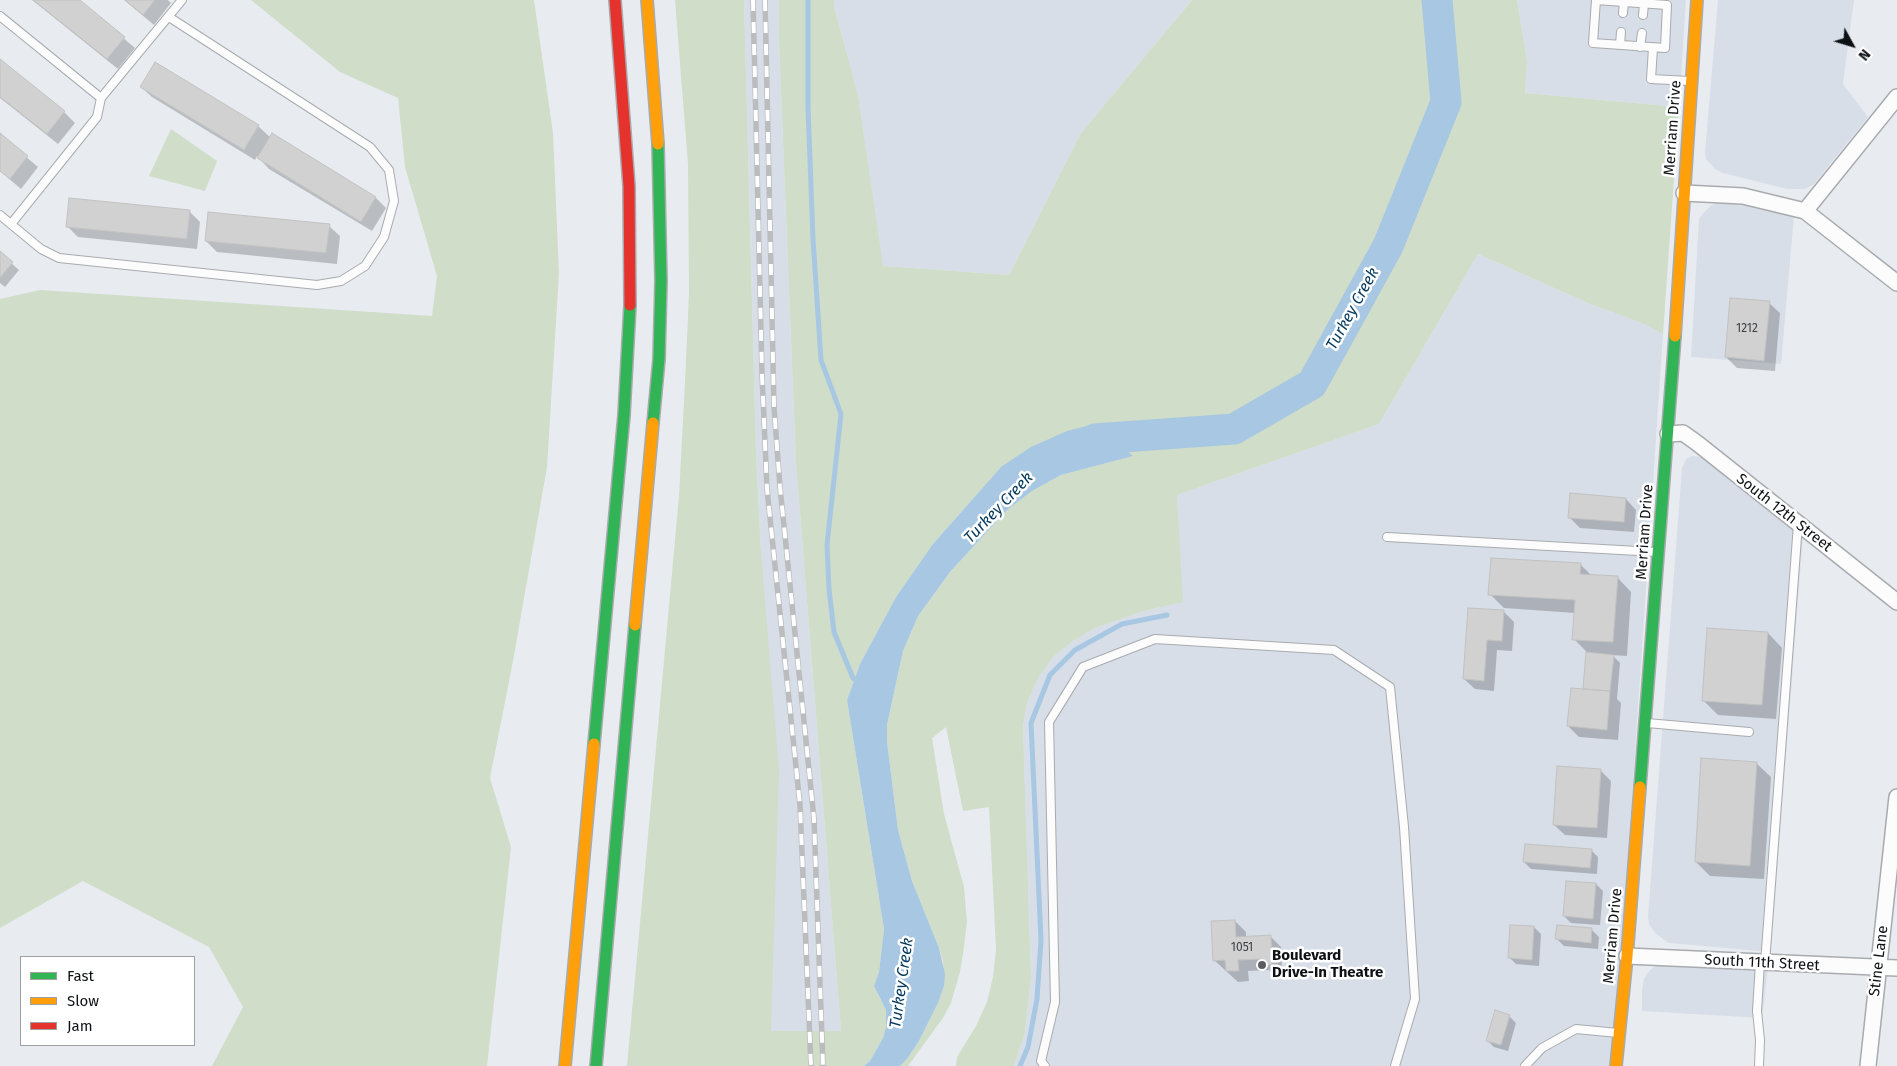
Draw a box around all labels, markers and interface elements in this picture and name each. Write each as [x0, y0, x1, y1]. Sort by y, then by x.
north arrow [1827, 20, 1877, 70]
text: N [1855, 46, 1874, 64]
street label: Merriam Drive [1661, 80, 1685, 176]
water label: Turkey Creek [1323, 264, 1383, 354]
house number: 1212 [1736, 322, 1758, 336]
water label: Turkey Creek [960, 469, 1038, 547]
street label: South 12th Street [1733, 470, 1835, 556]
street label: Merriam Drive [1633, 484, 1657, 580]
street label: Merriam Drive [1600, 887, 1626, 985]
street label: Stine Lane [1866, 925, 1892, 997]
water label: Turkey Creek [886, 937, 918, 1029]
house number: 1051 [1231, 941, 1253, 955]
place label: Boulevard Drive-In Theatre [1272, 947, 1383, 982]
street label: South 11th Street [1704, 951, 1820, 975]
legend [20, 956, 195, 1046]
marker: Boulevard Drive-In Theatre [1256, 959, 1268, 971]
text: Fast [67, 967, 94, 985]
text: Slow [67, 992, 99, 1010]
text: Jam [67, 1017, 93, 1035]

